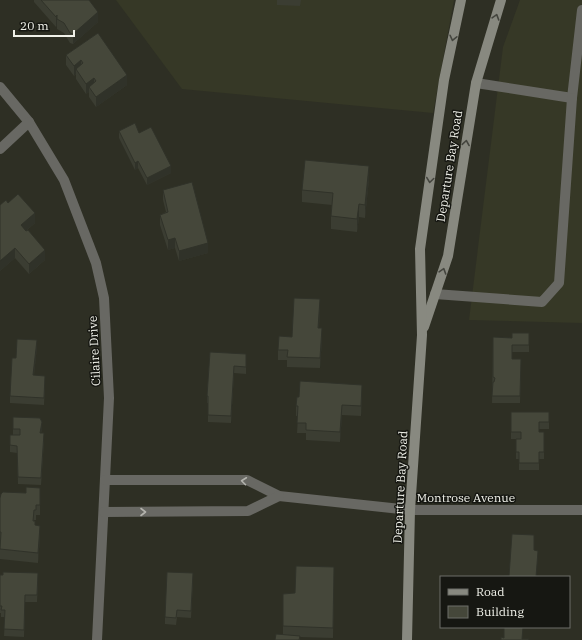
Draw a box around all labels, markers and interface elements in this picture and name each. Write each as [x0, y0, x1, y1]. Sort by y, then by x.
scale bar [14, 12, 74, 38]
one-way arrow [491, 14, 500, 21]
text: 20 m [20, 18, 49, 33]
one-way arrow [449, 34, 458, 41]
street label: Departure Bay Road [433, 109, 465, 223]
one-way arrow [461, 140, 470, 146]
one-way arrow [426, 177, 435, 183]
one-way arrow [438, 268, 447, 275]
street label: Cilaire Drive [85, 315, 103, 387]
street label: Departure Bay Road [390, 430, 410, 544]
one-way arrow [241, 477, 247, 486]
street label: Montrose Avenue [417, 490, 515, 505]
one-way arrow [140, 508, 146, 516]
legend [440, 576, 570, 628]
text: Road [476, 584, 505, 599]
text: Building [476, 604, 524, 619]

